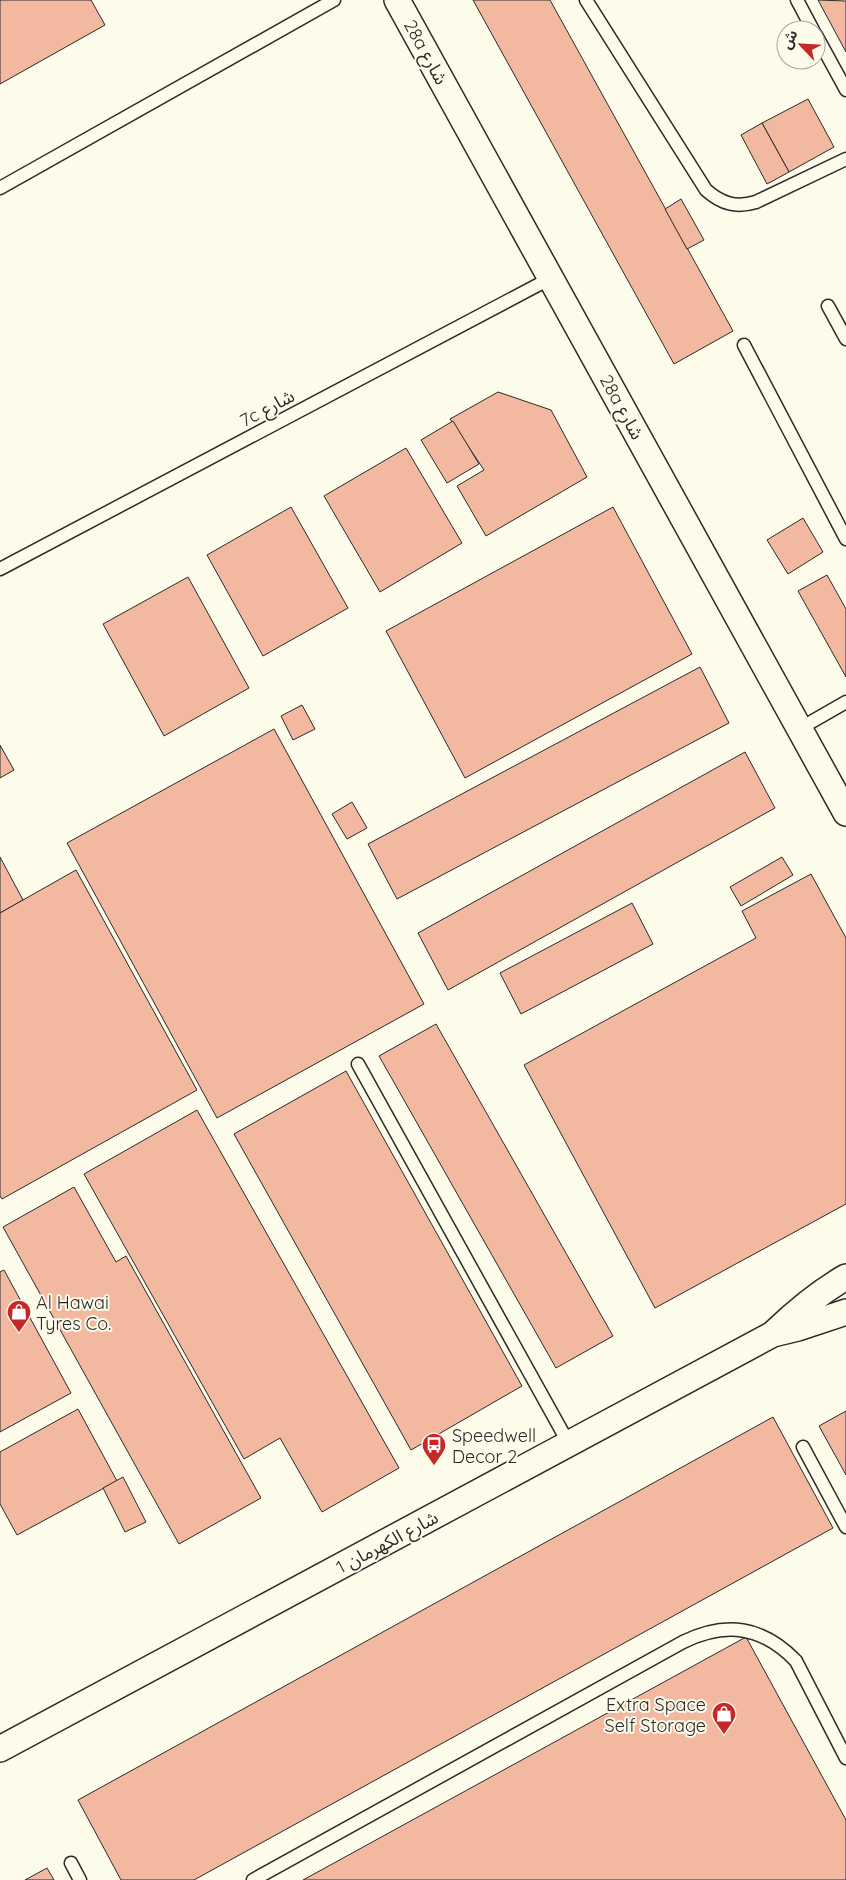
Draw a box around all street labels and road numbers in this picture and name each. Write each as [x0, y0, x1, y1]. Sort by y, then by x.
street label: 28a شارع [396, 16, 453, 90]
street label: 28a شارع [592, 371, 649, 445]
street label: 7c شارع [236, 384, 300, 435]
street label: شارع الكهرمان 1 [332, 1505, 443, 1581]

